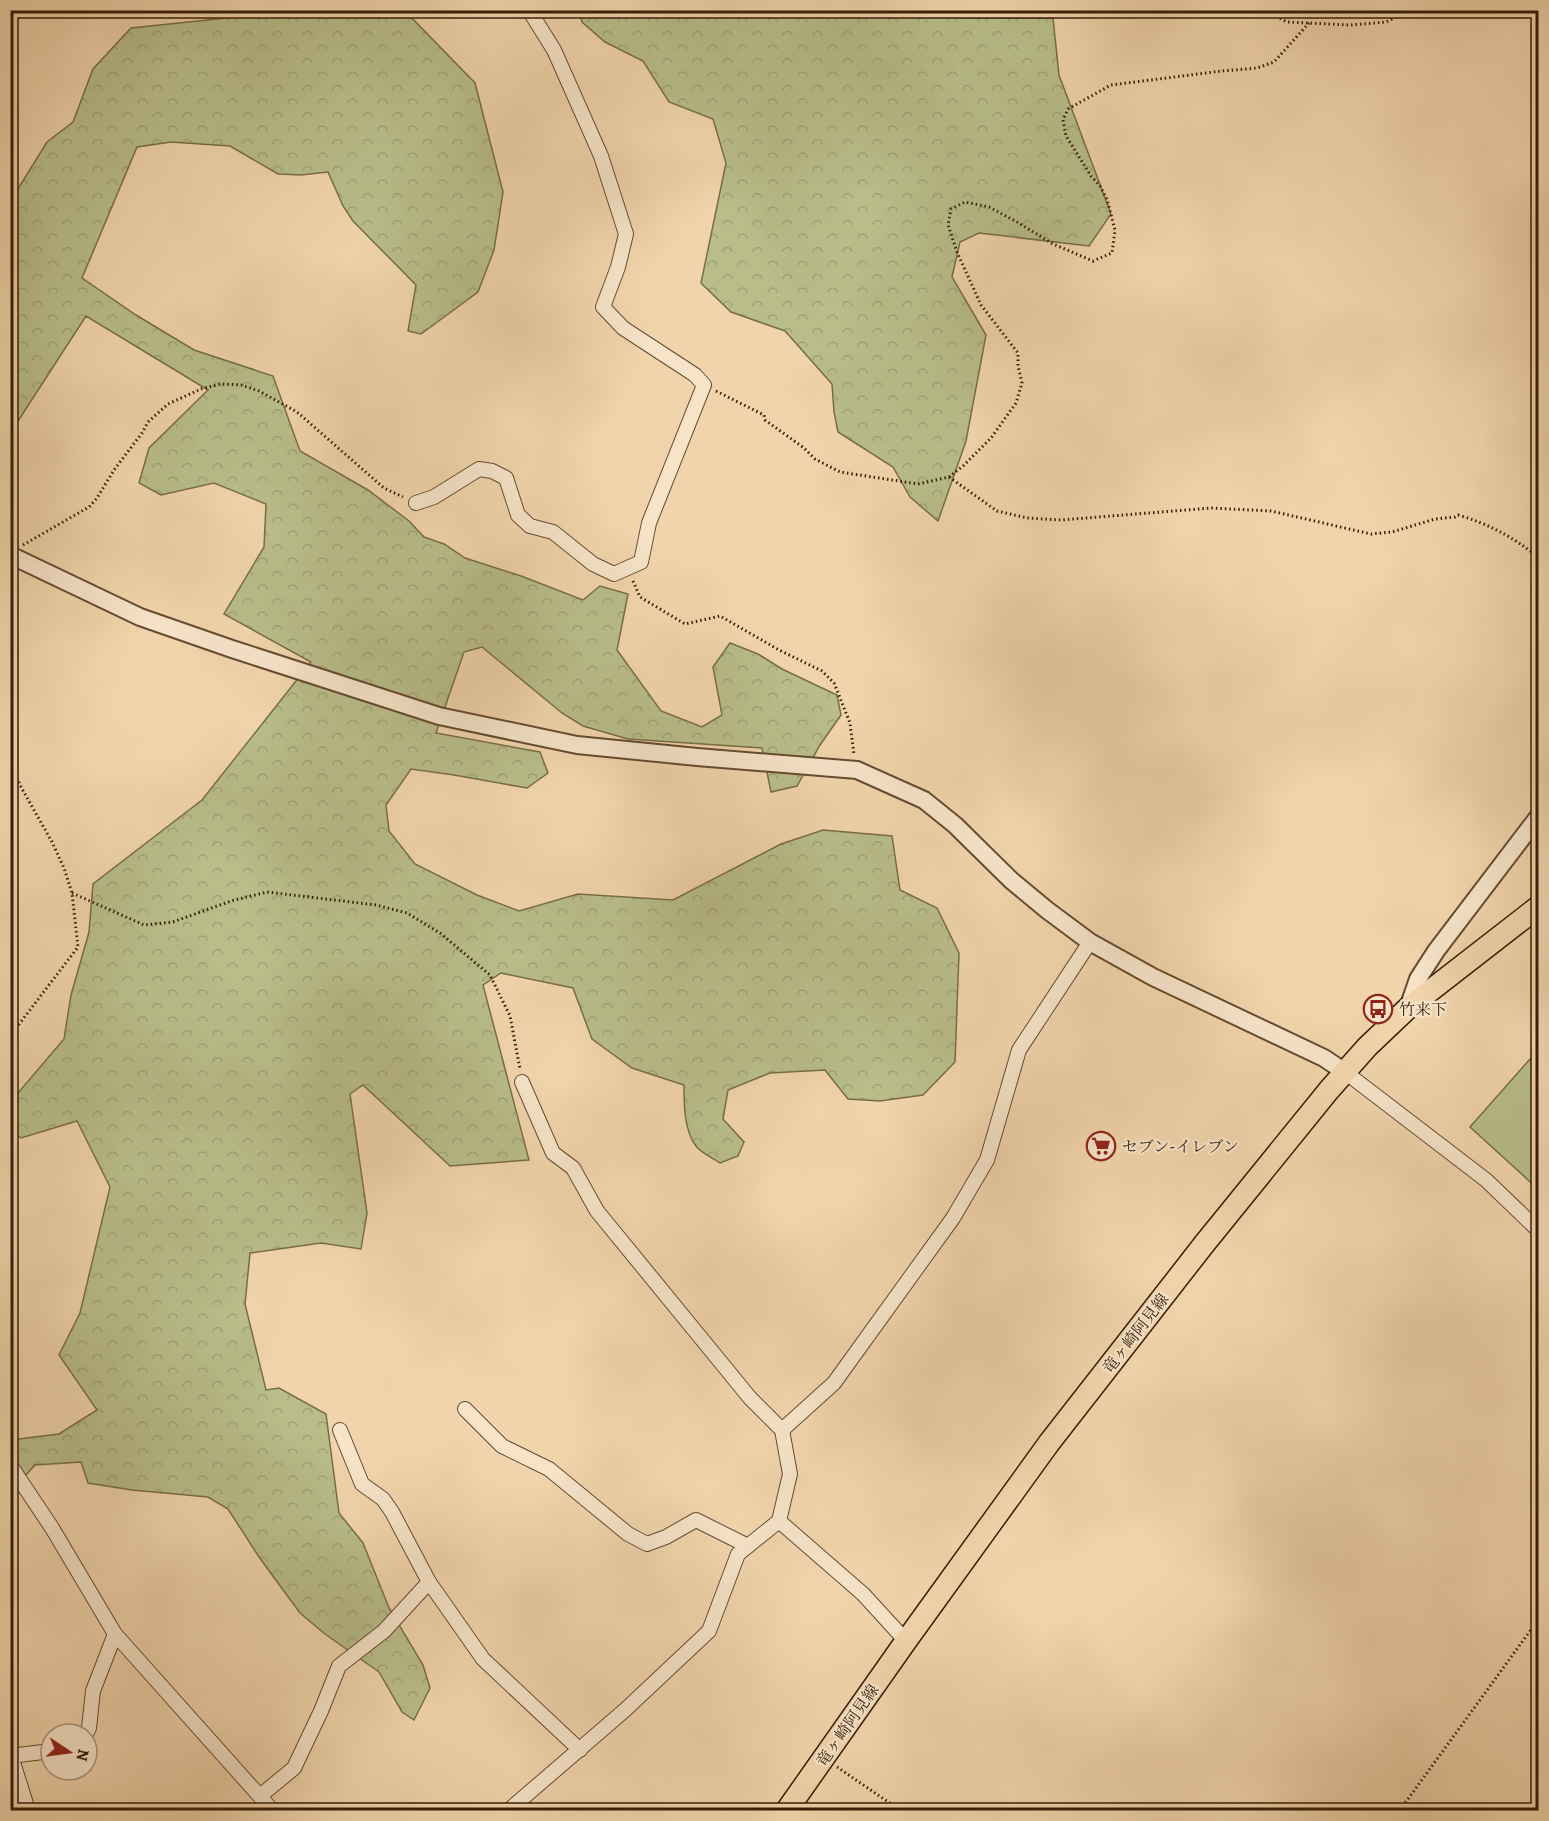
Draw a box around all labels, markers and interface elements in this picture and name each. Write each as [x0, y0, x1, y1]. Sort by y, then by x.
bus stop icon: 竹来下 [1362, 993, 1394, 1025]
place label: 竹来下 [1399, 999, 1447, 1021]
supermarket icon: セブン-イレブン [1085, 1130, 1117, 1162]
place label: セブン-イレブン [1122, 1136, 1239, 1158]
street label: 竜ヶ崎阿見線 [1098, 1289, 1174, 1378]
street label: 竜ヶ崎阿見線 [811, 1680, 884, 1771]
north arrow [39, 1722, 99, 1782]
text: N [71, 1747, 95, 1764]

